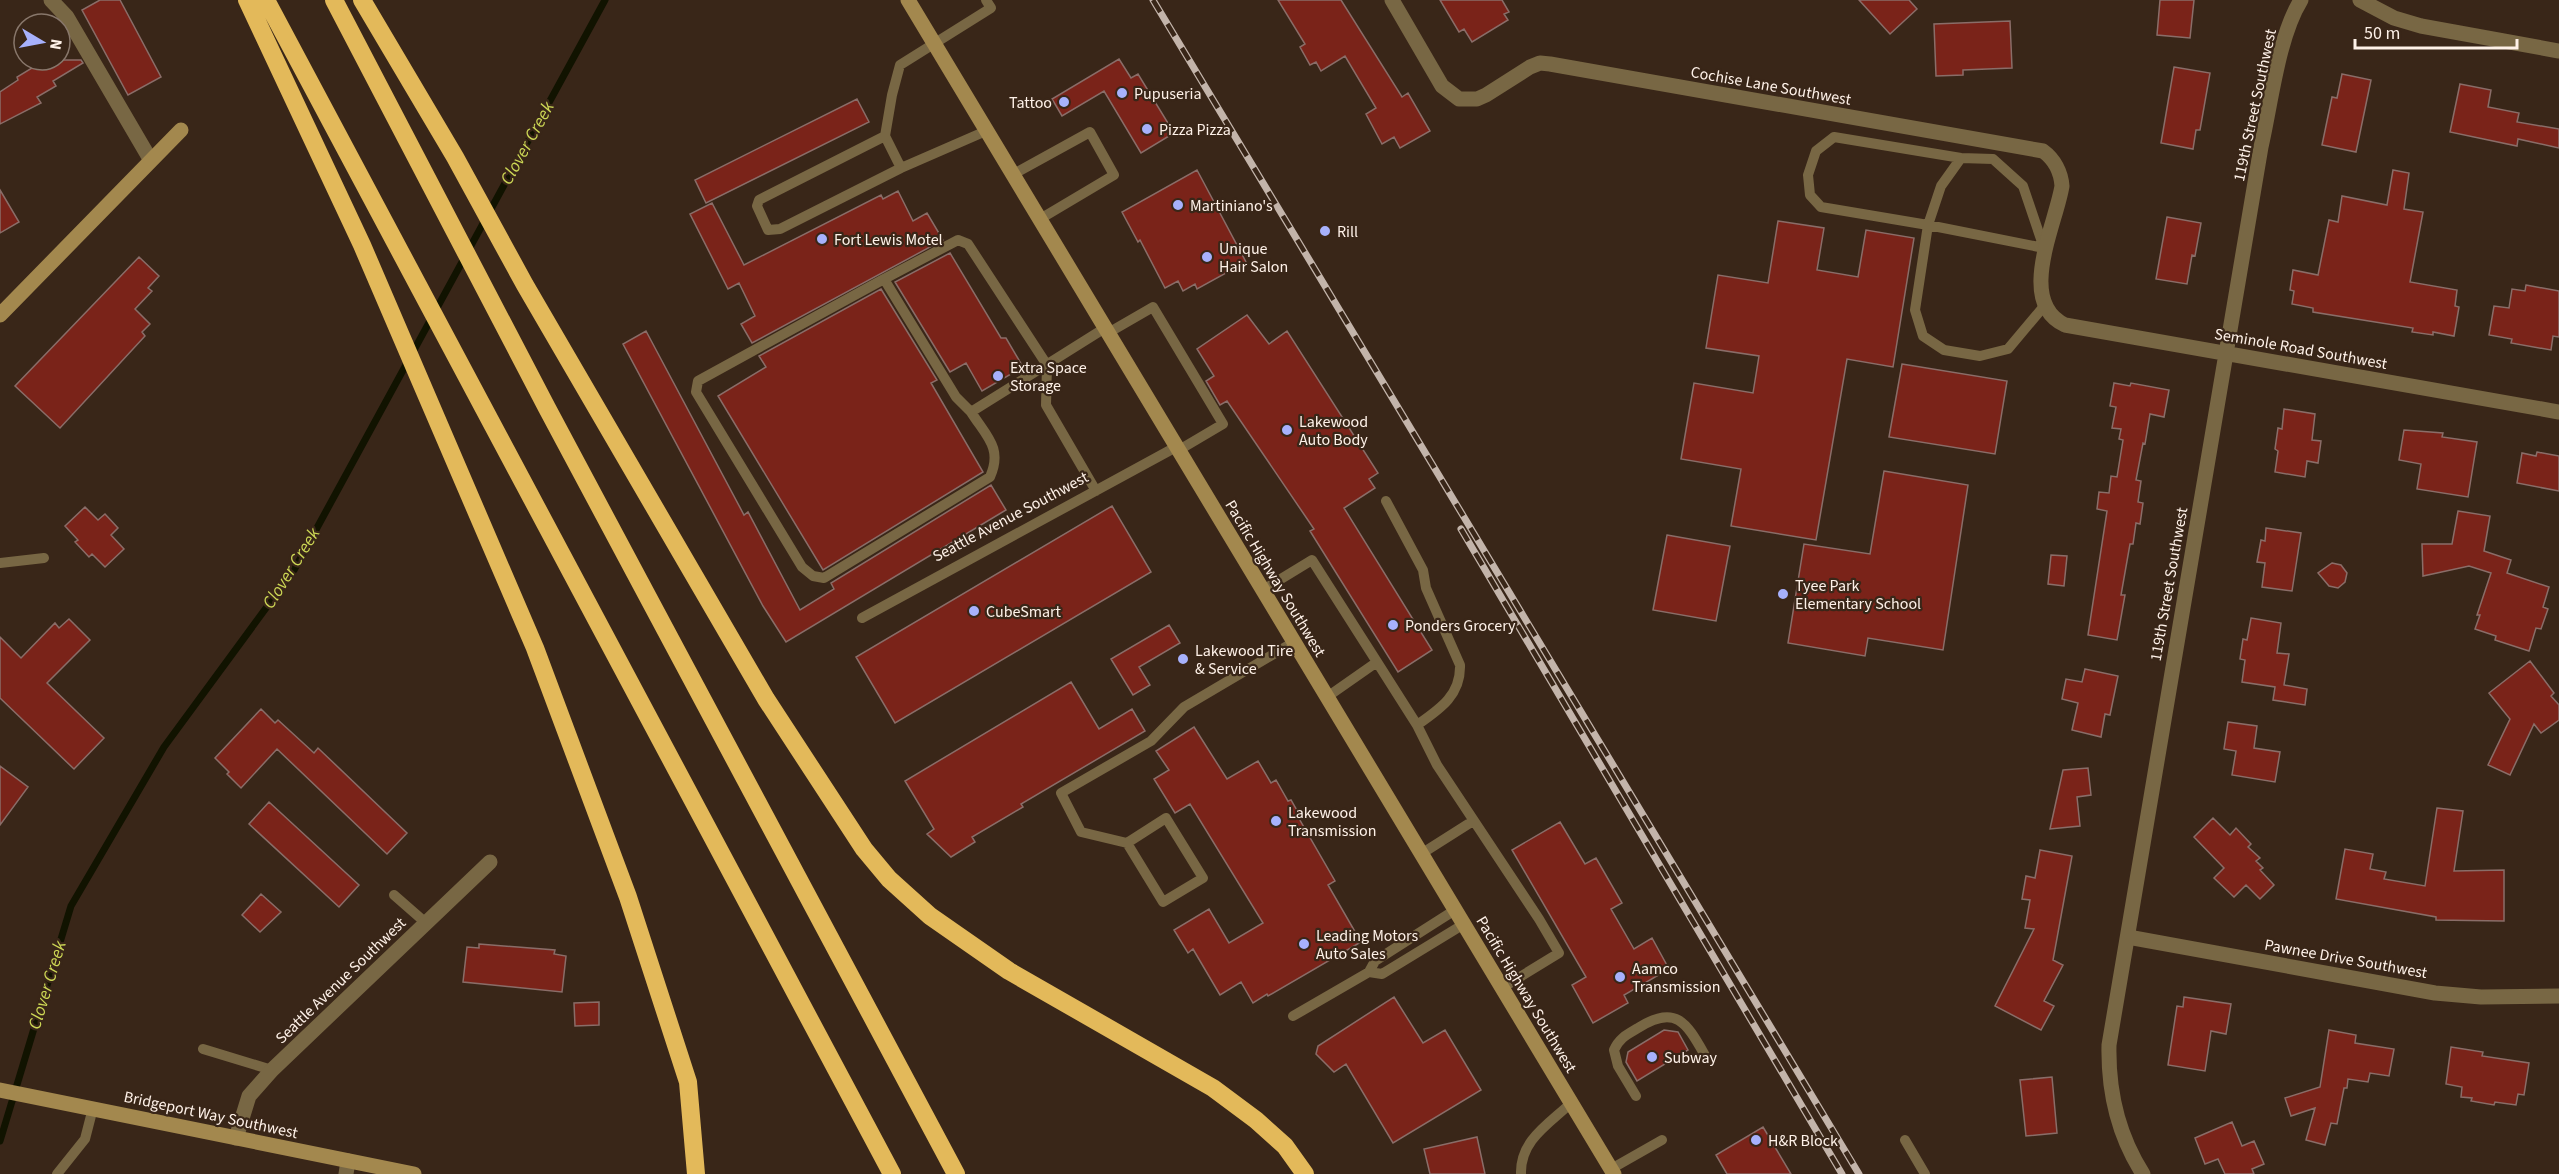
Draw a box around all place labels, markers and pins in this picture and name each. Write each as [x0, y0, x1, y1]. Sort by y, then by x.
place label: Pupuseria [1134, 83, 1202, 105]
marker: Pupuseria [1115, 86, 1129, 100]
place label: Tattoo [1009, 92, 1052, 114]
marker: Tattoo [1057, 95, 1071, 109]
place label: Pizza Pizza [1159, 119, 1231, 141]
marker: Pizza Pizza [1140, 122, 1154, 136]
place label: Martiniano's [1190, 195, 1273, 217]
marker: Martiniano's [1171, 198, 1185, 212]
place label: Rill [1337, 221, 1358, 243]
marker: Rill [1318, 224, 1332, 238]
place label: Fort Lewis Motel [834, 229, 943, 251]
marker: Fort Lewis Motel [815, 232, 829, 246]
place label: Unique Hair Salon [1219, 238, 1288, 278]
marker: Unique Hair Salon [1200, 250, 1214, 264]
place label: Extra Space Storage [1010, 357, 1087, 397]
marker: Extra Space Storage [991, 369, 1005, 383]
place label: Lakewood Auto Body [1299, 411, 1368, 451]
marker: Lakewood Auto Body [1280, 423, 1294, 437]
place label: Tyee Park Elementary School [1795, 575, 1921, 615]
marker: Tyee Park Elementary School [1776, 587, 1790, 601]
place label: CubeSmart [986, 601, 1062, 623]
marker: CubeSmart [967, 604, 981, 618]
place label: Ponders Grocery [1405, 615, 1516, 637]
marker: Ponders Grocery [1386, 618, 1400, 632]
place label: Lakewood Tire & Service [1195, 640, 1293, 680]
marker: Lakewood Tire & Service [1176, 652, 1190, 666]
place label: Lakewood Transmission [1288, 802, 1377, 842]
marker: Lakewood Transmission [1269, 814, 1283, 828]
place label: Leading Motors Auto Sales [1316, 925, 1419, 965]
marker: Leading Motors Auto Sales [1297, 937, 1311, 951]
place label: Aamco Transmission [1632, 958, 1721, 998]
marker: Aamco Transmission [1613, 970, 1627, 984]
place label: Subway [1664, 1047, 1717, 1069]
marker: Subway [1645, 1050, 1659, 1064]
place label: H&R Block [1768, 1130, 1838, 1152]
marker: H&R Block [1749, 1133, 1763, 1147]

